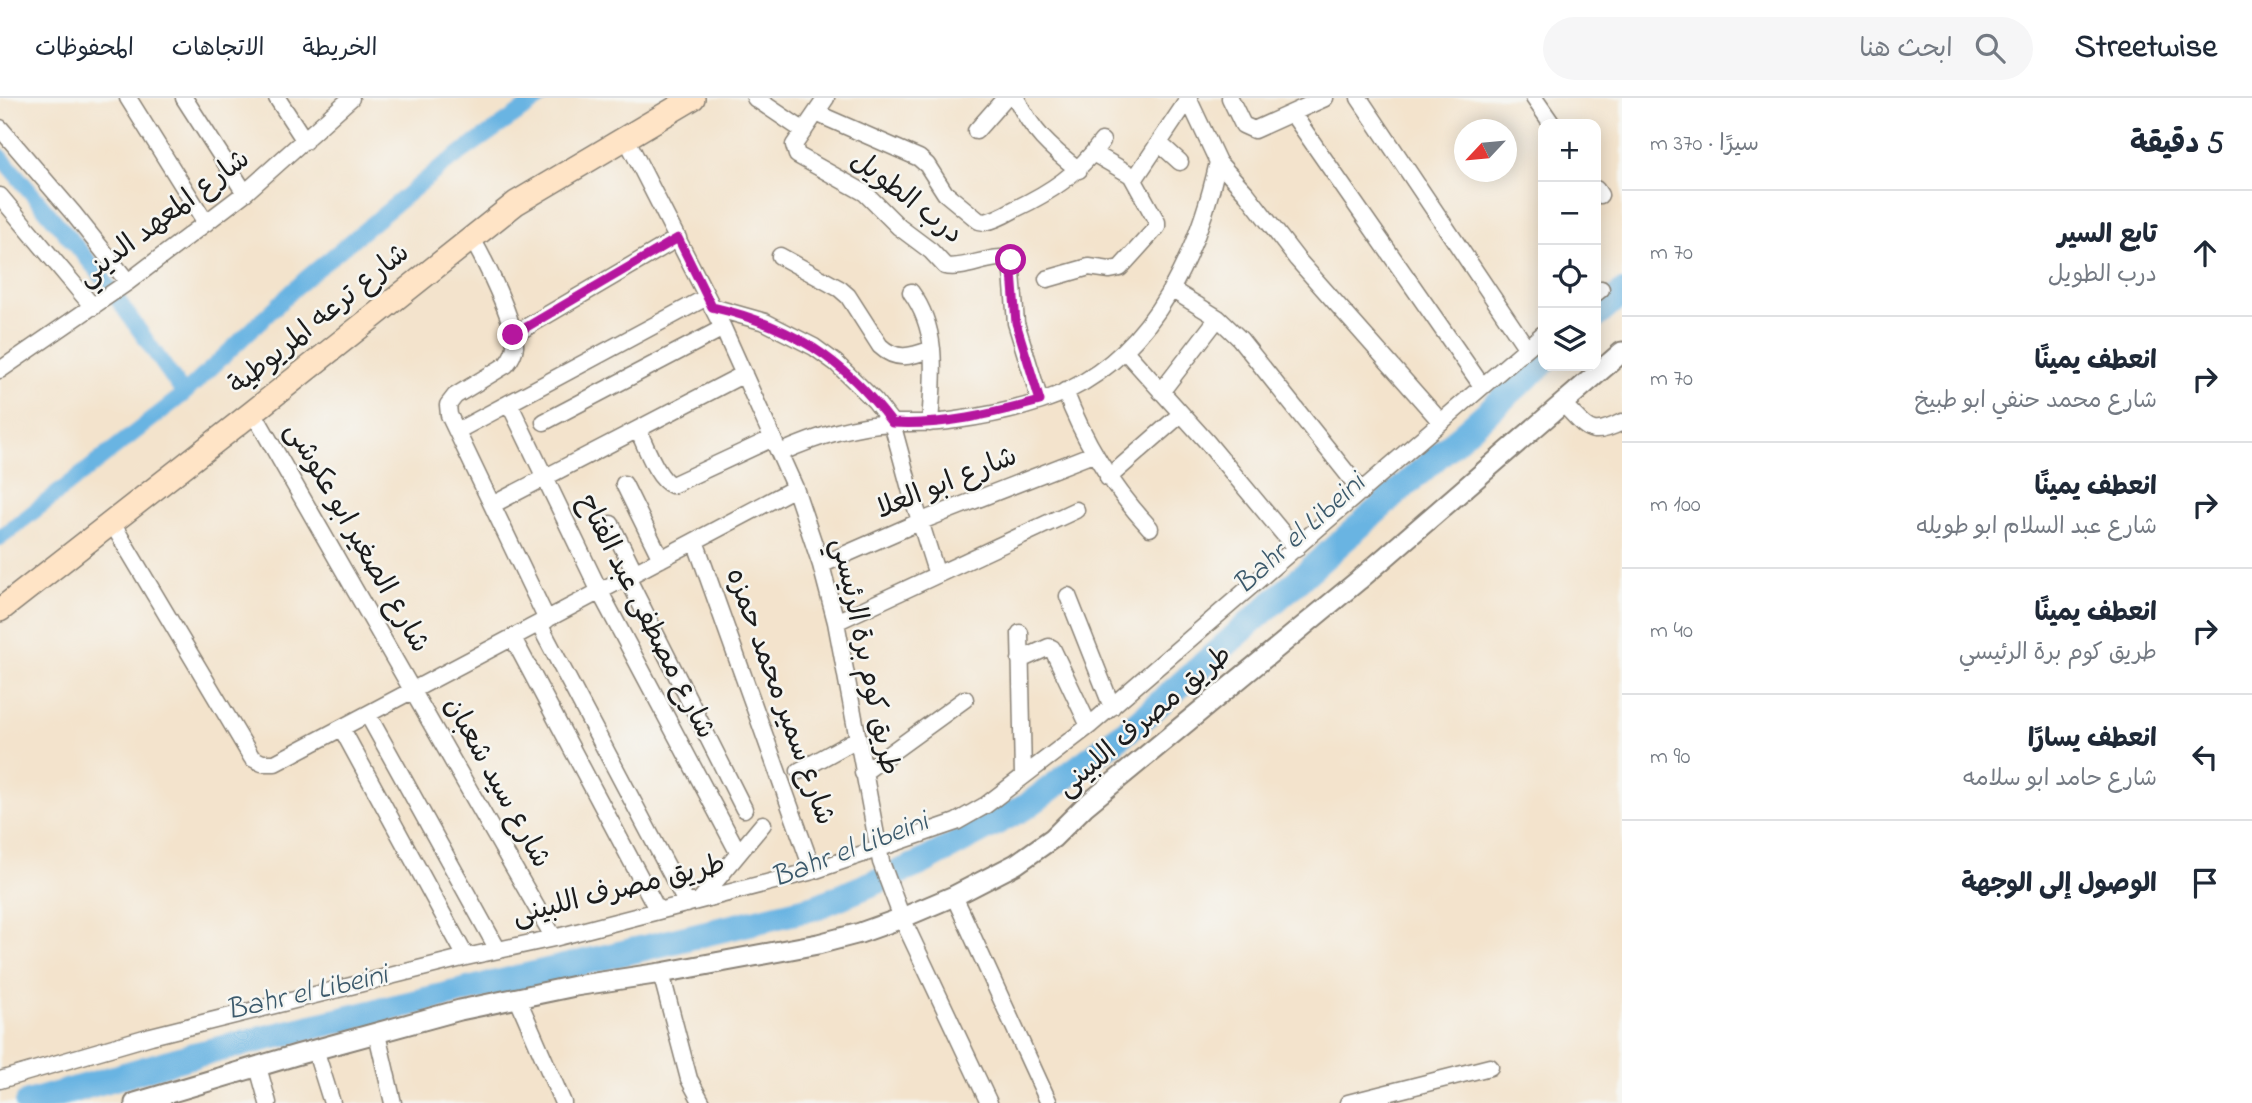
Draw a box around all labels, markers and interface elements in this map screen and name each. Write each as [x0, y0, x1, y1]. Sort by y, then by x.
search box [1543, 17, 2033, 80]
text: Streetwise [2075, 24, 2217, 72]
icon: search [1971, 29, 2009, 67]
text: ابحث هنا [1859, 31, 1953, 69]
text: المحفوظات [35, 32, 134, 67]
text: الاتجاهات [172, 32, 265, 67]
text: الخريطة [303, 32, 377, 67]
north arrow [1454, 119, 1517, 182]
map controls [1538, 119, 1601, 371]
button: + [1538, 119, 1601, 182]
text: 5 دقيقة [2130, 123, 2224, 167]
text: سيرًا · 370 m [1650, 128, 1759, 161]
street label: شارع المعهد الديني [69, 140, 260, 299]
street label: درب الطويل [841, 141, 971, 255]
button: − [1538, 182, 1601, 245]
text: تابع السير [2058, 217, 2157, 255]
street label: شارع ترعه المريوطية [221, 234, 419, 406]
icon: ahead [2186, 234, 2224, 272]
text: 70 m [1650, 237, 1693, 270]
route start [995, 244, 1026, 275]
button: locate [1538, 245, 1601, 308]
text: درب الطويل [2048, 259, 2157, 292]
button: layers [1538, 308, 1601, 371]
route end [497, 319, 528, 350]
text: انعطف يمينًا [2034, 343, 2157, 381]
icon: right [2186, 360, 2224, 398]
text: 70 m [1650, 363, 1693, 396]
text: شارع محمد حنفي ابو طبيخ [1915, 385, 2157, 418]
street label: شارع الصغير ابو عكوشى [273, 415, 439, 661]
street label: شارع ابو العلا [870, 437, 1024, 531]
water label: Bahr el Libeini [1224, 462, 1378, 606]
text: انعطف يمينًا [2034, 469, 2157, 507]
icon: right [2186, 486, 2224, 524]
street label: شارع مصطفى عبد الفتاح [565, 487, 725, 747]
text: 100 m [1650, 489, 1701, 522]
text: شارع عبد السلام ابو طويله [1916, 511, 2157, 544]
street label: طريق كوم برة الرئيسي [818, 535, 909, 780]
street label: شارع سمير محمد حمزه [713, 563, 845, 831]
text: انعطف يمينًا [2034, 595, 2157, 633]
icon: right [2186, 612, 2224, 650]
text: 40 m [1650, 615, 1693, 648]
street label: طريق مصرف اللبينى [1048, 636, 1242, 808]
text: طريق كوم برة الرئيسي [1959, 637, 2157, 670]
street label: شارع سيد شعبان [432, 690, 560, 876]
text: انعطف يسارًا [2028, 721, 2157, 759]
icon: left [2186, 738, 2224, 776]
text: 90 m [1650, 741, 1690, 774]
text: شارع حامد ابو سلامه [1963, 763, 2157, 796]
water label: Bahr el Libeini [765, 800, 937, 901]
street label: طريق مصرف اللبينى [508, 845, 730, 937]
icon: arrive [2186, 864, 2224, 902]
text: الوصول إلى الوجهة [1961, 866, 2157, 904]
water label: Bahr el Libeini [222, 953, 395, 1034]

